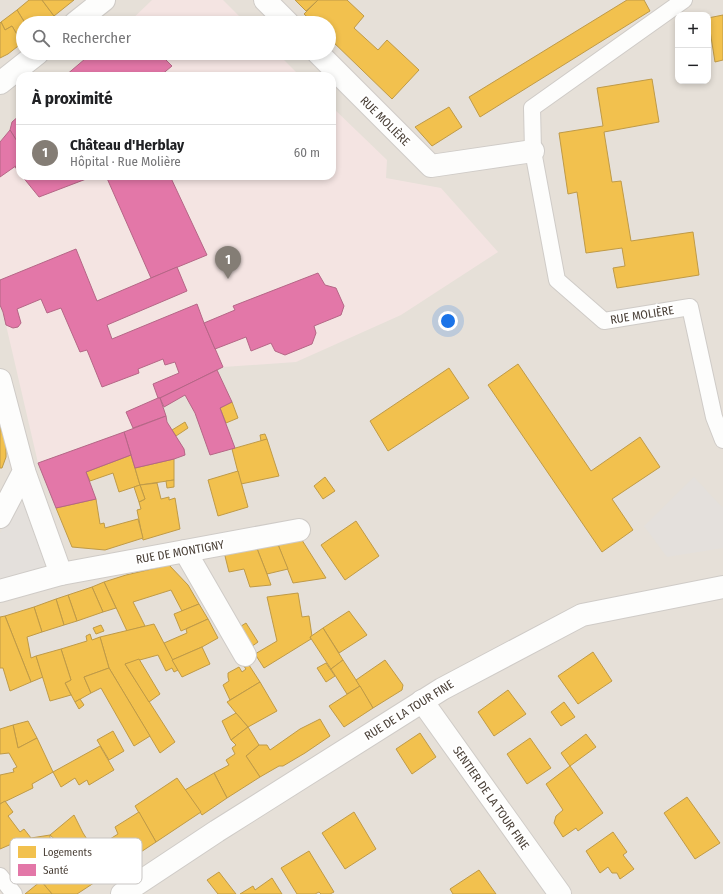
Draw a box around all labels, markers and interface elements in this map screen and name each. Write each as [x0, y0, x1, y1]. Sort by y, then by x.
map controls [675, 12, 711, 84]
button: + [675, 12, 711, 48]
search box [16, 16, 336, 60]
icon: search [30, 27, 52, 49]
text: Rechercher [62, 29, 131, 47]
button: − [675, 48, 711, 84]
text: À proximité [32, 88, 113, 109]
street label: RUE MOLIÈRE [357, 93, 414, 149]
text: Château d'Herblay [70, 136, 184, 154]
text: 1 [42, 145, 48, 160]
text: 60 m [294, 145, 320, 160]
text: Hôpital · Rue Molière [70, 154, 181, 169]
pin: 1 [215, 246, 241, 279]
street label: RUE MOLIÈRE [609, 302, 675, 327]
your location [438, 311, 458, 331]
street label: RUE DE MONTIGNY [135, 537, 225, 567]
street label: RUE DE LA TOUR FINE [362, 677, 456, 743]
street label: SENTIER DE LA TOUR FINE [450, 744, 532, 853]
legend [10, 838, 142, 884]
text: Logements [43, 846, 92, 859]
text: Santé [43, 864, 69, 877]

